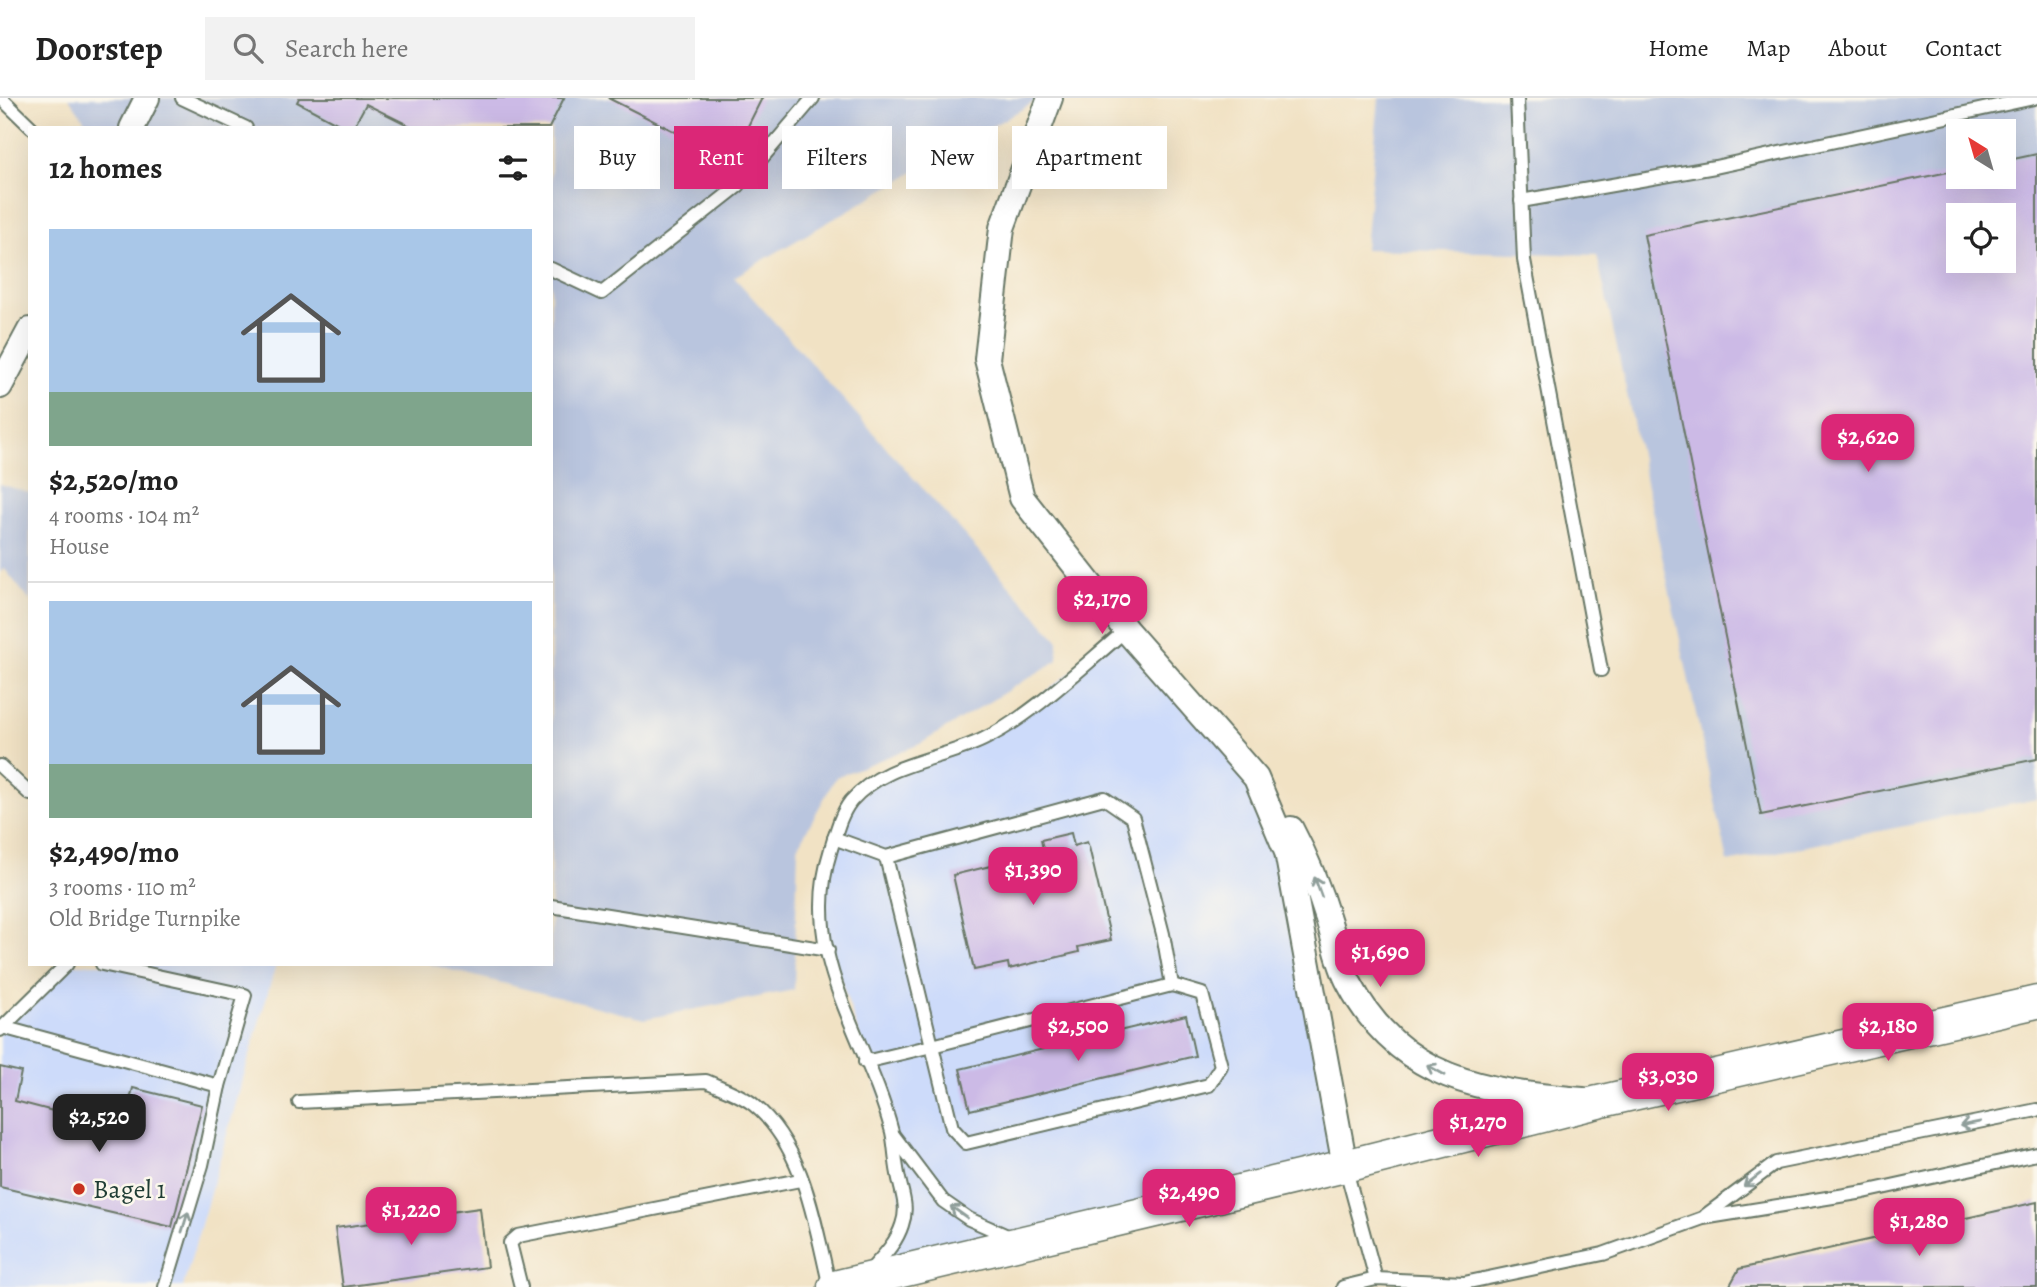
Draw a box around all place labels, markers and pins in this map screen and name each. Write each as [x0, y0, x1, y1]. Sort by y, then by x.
pin: $2,620 [1811, 414, 1925, 474]
pin: $2,170 [1045, 576, 1159, 636]
pin: $1,390 [976, 848, 1090, 907]
pin: $1,690 [1323, 930, 1437, 989]
pin: $2,500 [1021, 1004, 1135, 1063]
pin: $2,180 [1831, 1004, 1945, 1063]
pin: $3,030 [1611, 1054, 1725, 1113]
pin: $2,520 [42, 1094, 156, 1154]
pin: $1,270 [1421, 1100, 1535, 1159]
pin: $2,490 [1132, 1170, 1246, 1229]
place label: Bagel 1 [93, 1172, 166, 1207]
marker: Bagel 1 [71, 1181, 87, 1197]
pin: $1,220 [354, 1188, 468, 1247]
pin: $1,280 [1862, 1198, 1976, 1258]

